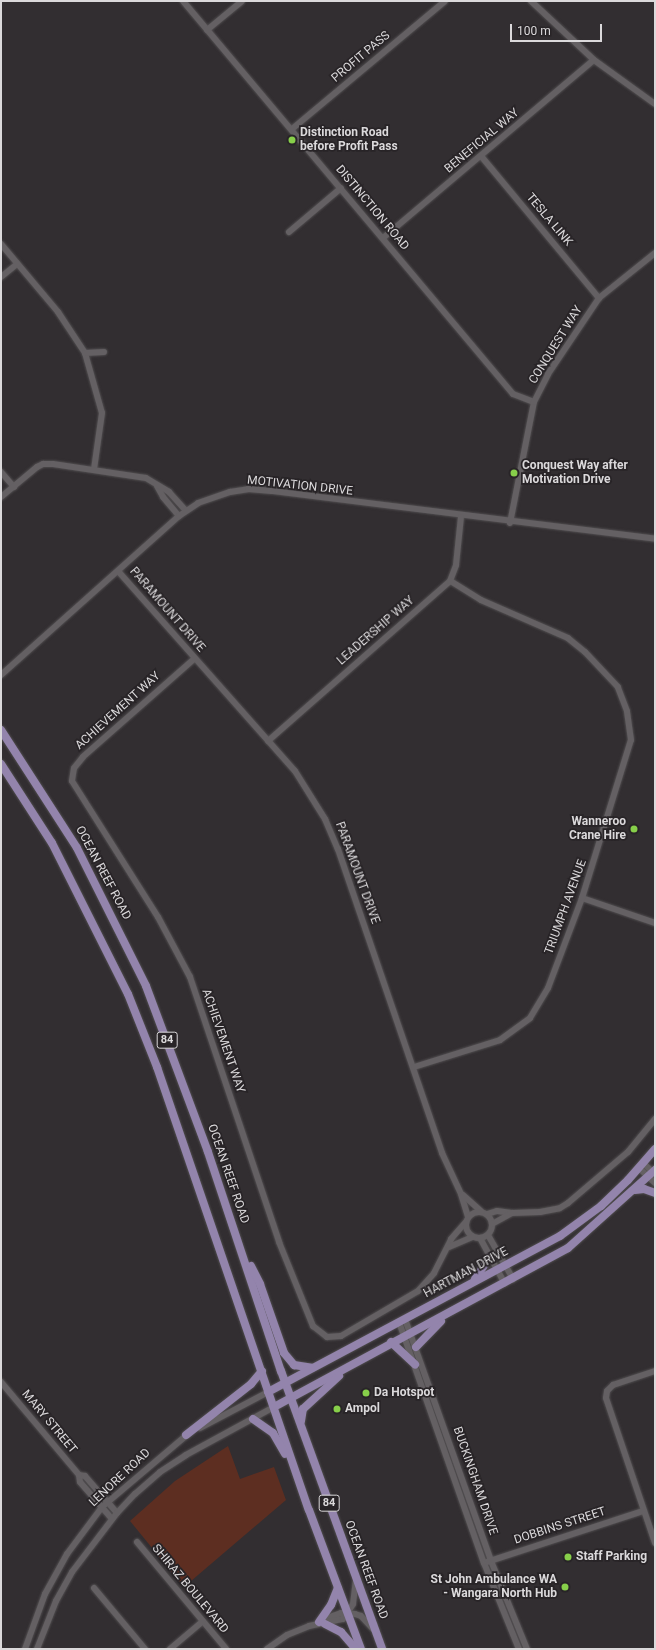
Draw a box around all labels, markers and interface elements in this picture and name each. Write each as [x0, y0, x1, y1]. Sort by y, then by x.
scale bar [512, 16, 604, 42]
text: 100 m [517, 24, 551, 38]
street label: PROFIT PASS [329, 28, 393, 86]
street label: BENEFICIAL WAY [442, 106, 522, 176]
place label: Distinction Road before Profit Pass [300, 126, 398, 154]
marker: Distinction Road before Profit Pass [287, 135, 297, 145]
street label: DISTINCTION ROAD [332, 163, 412, 253]
street label: TESLA LINK [523, 191, 575, 249]
street label: CONQUEST WAY [526, 303, 586, 387]
place label: Conquest Way after Motivation Drive [522, 459, 628, 487]
marker: Conquest Way after Motivation Drive [509, 468, 519, 478]
street label: MOTIVATION DRIVE [246, 473, 354, 499]
street label: PARAMOUNT DRIVE [126, 565, 208, 655]
street label: LEADERSHIP WAY [334, 594, 418, 668]
street label: ACHIEVEMENT WAY [73, 669, 163, 753]
place label: Wanneroo Crane Hire [569, 815, 626, 843]
street label: PARAMOUNT DRIVE [332, 820, 382, 926]
street label: OCEAN REEF ROAD [72, 824, 134, 922]
marker: Wanneroo Crane Hire [629, 824, 639, 834]
street label: TRIUMPH AVENUE [542, 857, 590, 957]
street label: ACHIEVEMENT WAY [198, 987, 248, 1095]
road number: 84 [156, 1031, 178, 1049]
street label: OCEAN REEF ROAD [204, 1122, 252, 1226]
street label: HARTMAN DRIVE [421, 1245, 511, 1301]
place label: Da Hotspot [374, 1386, 434, 1400]
street label: MARY STREET [18, 1387, 80, 1457]
marker: Da Hotspot [361, 1388, 371, 1398]
place label: Ampol [345, 1402, 380, 1416]
marker: Ampol [332, 1404, 342, 1414]
street label: BUCKINGHAM DRIVE [450, 1425, 500, 1537]
street label: LENORE ROAD [86, 1446, 154, 1510]
road number: 84 [318, 1494, 340, 1512]
street label: DOBBINS STREET [512, 1504, 608, 1548]
street label: OCEAN REEF ROAD [341, 1519, 391, 1621]
street label: SHIRAZ BOULEVARD [149, 1542, 231, 1636]
place label: Staff Parking [576, 1550, 647, 1564]
marker: Staff Parking [563, 1552, 573, 1562]
place label: St John Ambulance WA - Wangara North Hub [431, 1573, 557, 1601]
marker: St John Ambulance WA - Wangara North Hub [560, 1582, 570, 1592]

